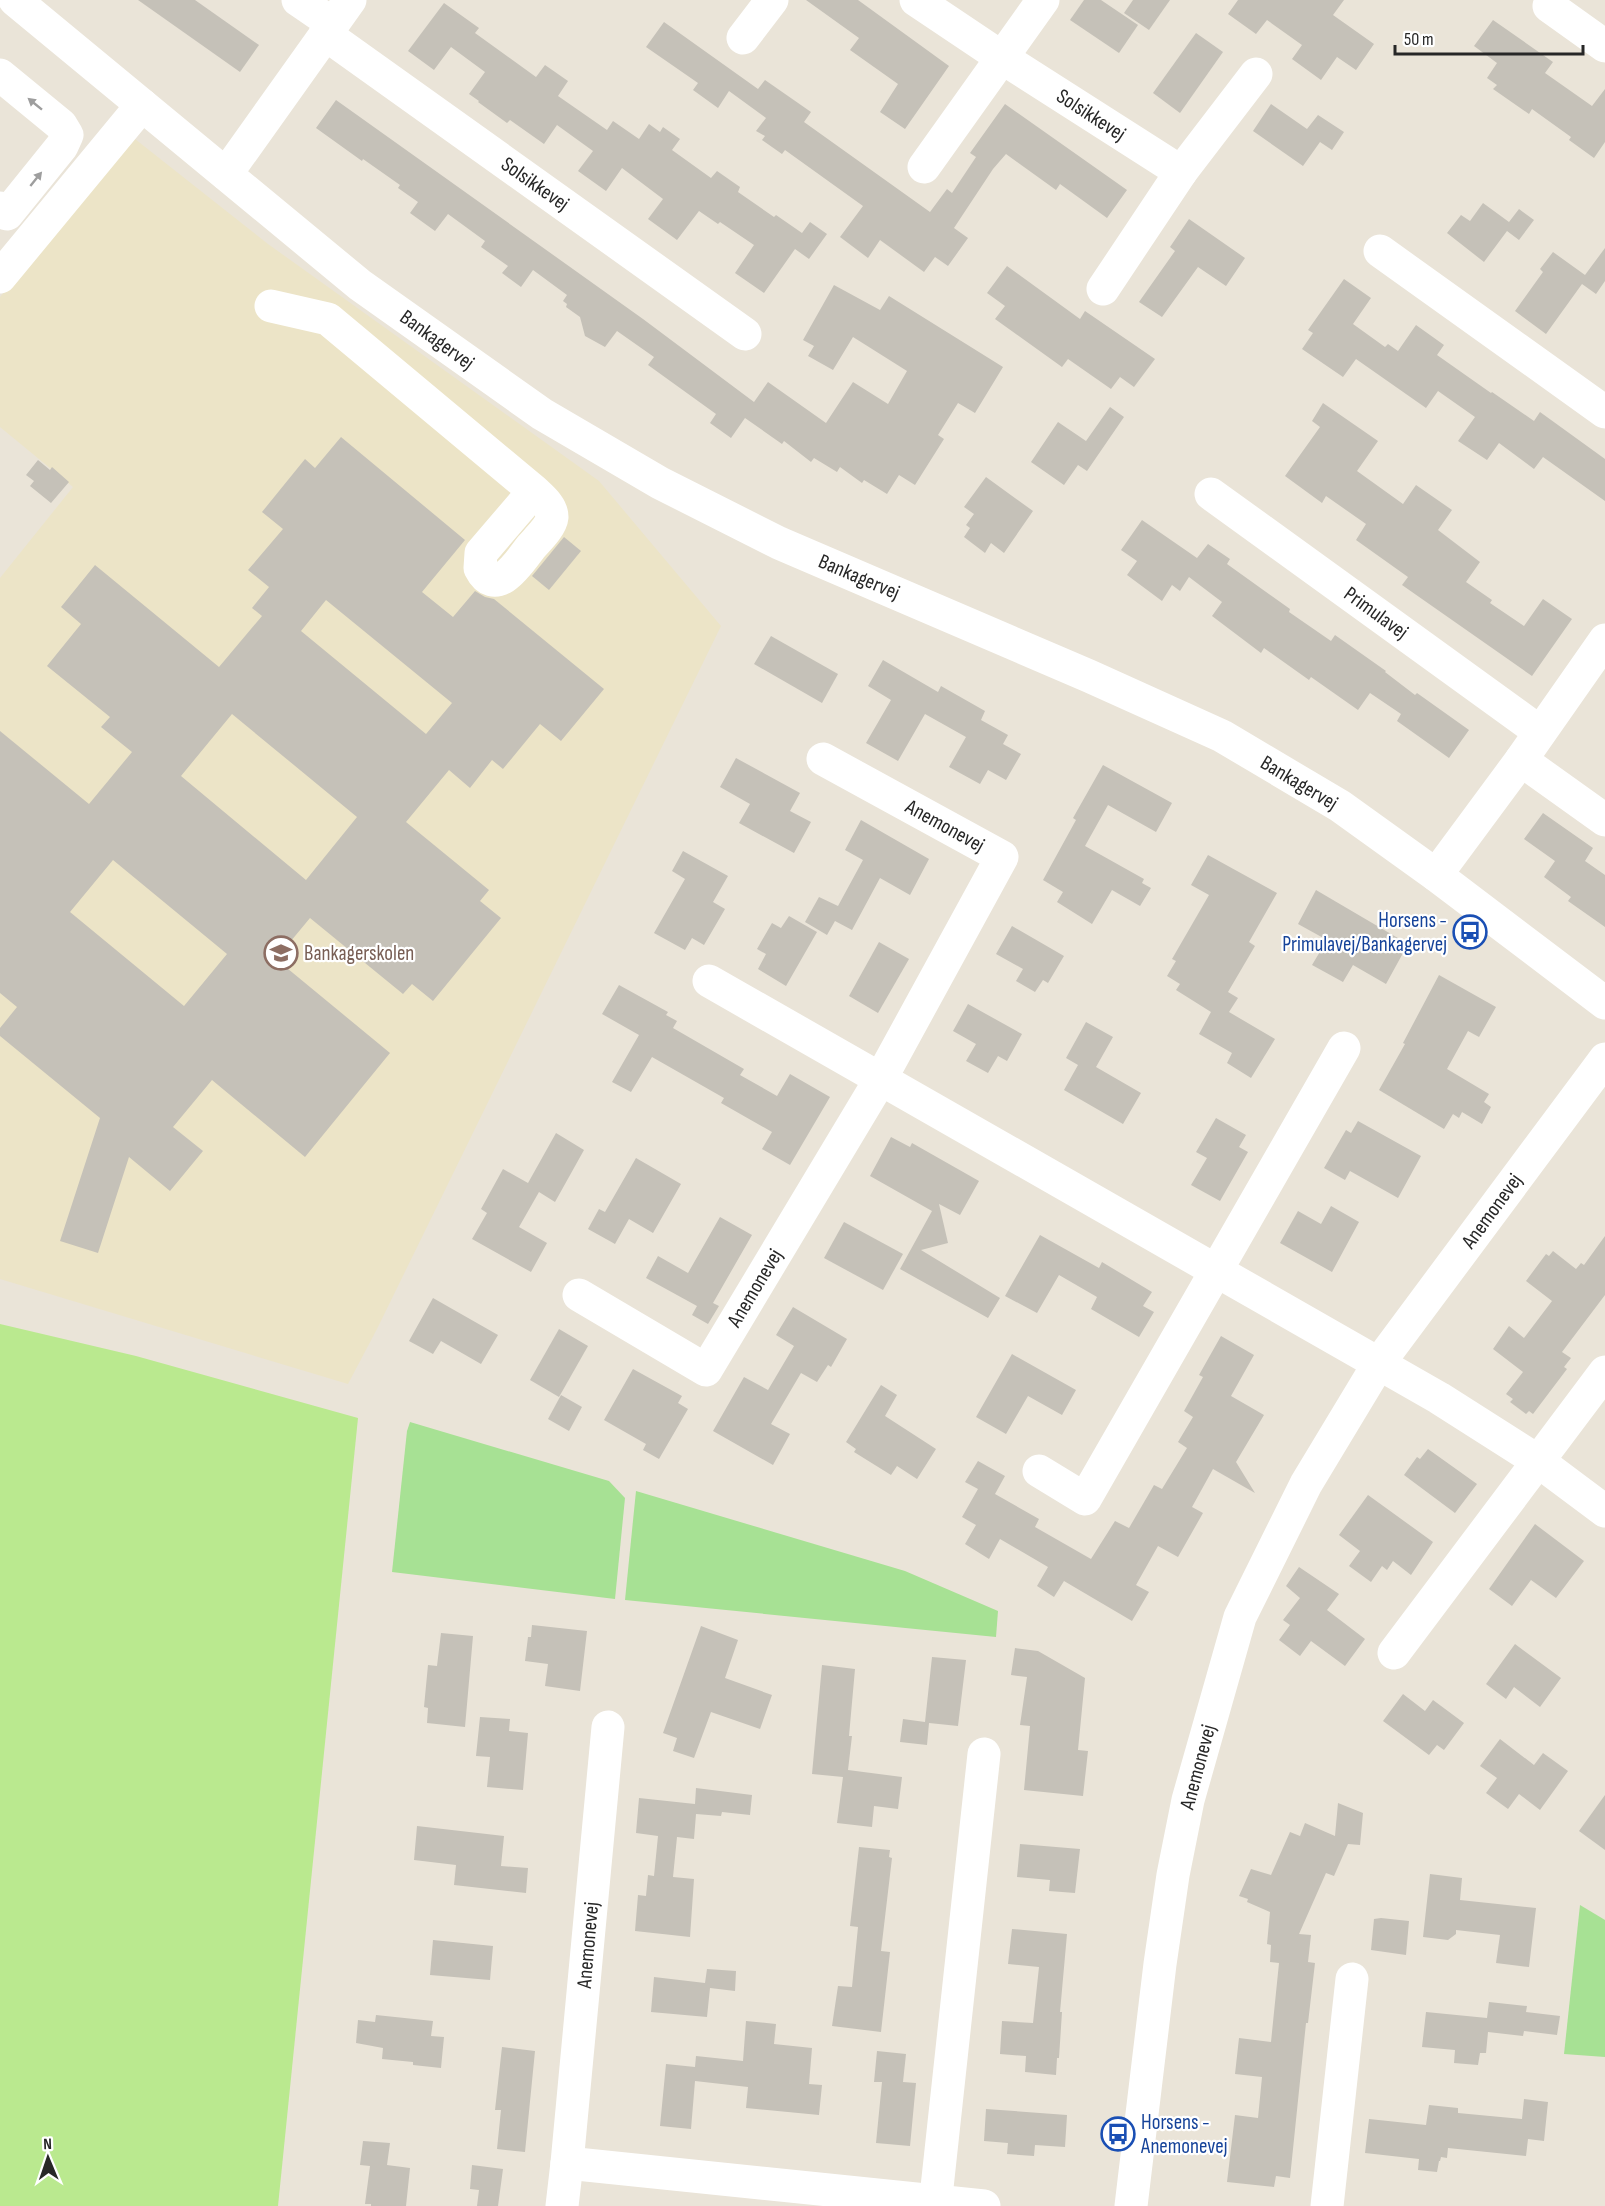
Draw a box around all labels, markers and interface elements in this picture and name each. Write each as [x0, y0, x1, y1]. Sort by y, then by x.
scale bar [1395, 18, 1582, 56]
text: 50 m [1404, 29, 1434, 50]
street label: Solsikkevej [1052, 83, 1130, 147]
one-way arrow [27, 97, 43, 110]
street label: Solsikkevej [496, 152, 574, 216]
one-way arrow [29, 171, 42, 187]
street label: Bankagervej [395, 305, 479, 375]
street label: Bankagervej [815, 549, 903, 605]
street label: Primulavej [1339, 581, 1413, 645]
street label: Bankagervej [1256, 750, 1342, 816]
street label: Anemonevej [900, 794, 989, 858]
place label: Horsens - Primulavej/Bankagervej [1282, 908, 1447, 957]
bus stop icon: Horsens - Primulavej/Bankagervej [1452, 914, 1488, 950]
school or university icon: Bankagerskolen [263, 935, 299, 971]
place label: Bankagerskolen [304, 941, 414, 966]
street label: Anemonevej [1456, 1169, 1528, 1254]
street label: Anemonevej [722, 1245, 788, 1332]
street label: Anemonevej [1174, 1722, 1221, 1813]
street label: Anemonevej [572, 1901, 604, 1990]
place label: Horsens - Anemonevej [1140, 2110, 1227, 2159]
bus stop icon: Horsens - Anemonevej [1100, 2116, 1136, 2152]
north arrow [18, 2128, 78, 2188]
text: N [43, 2135, 52, 2154]

